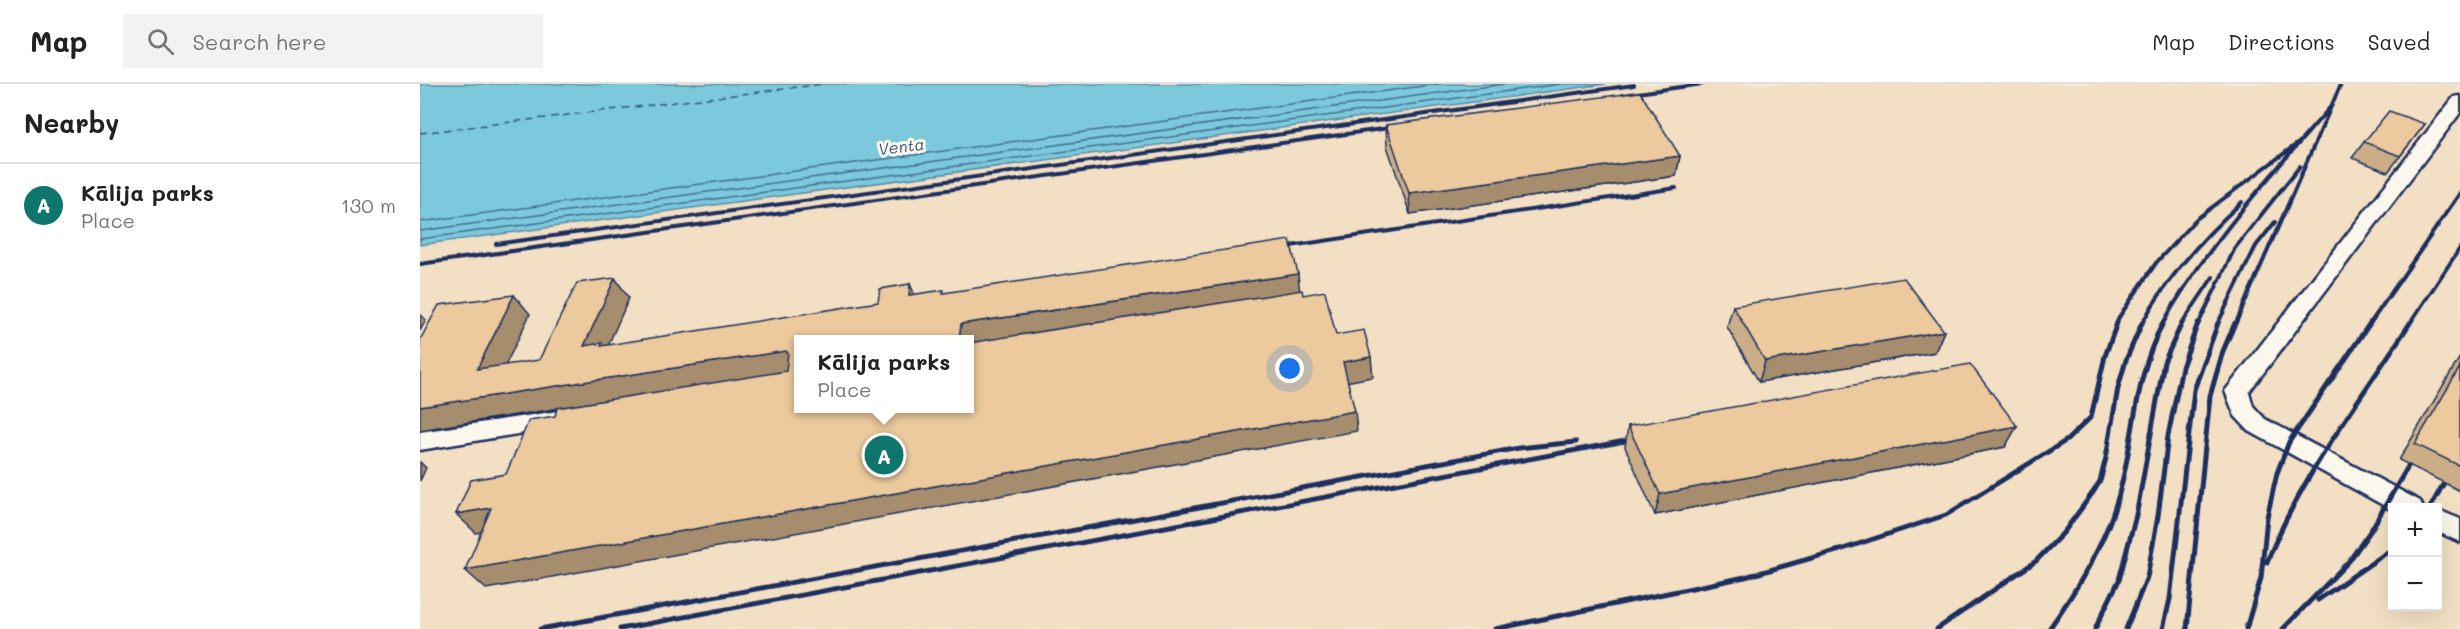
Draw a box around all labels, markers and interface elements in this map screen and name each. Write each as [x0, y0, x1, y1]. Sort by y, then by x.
search box [123, 14, 543, 68]
text: Map [30, 23, 87, 59]
icon: search [144, 25, 177, 58]
text: Search here [192, 27, 326, 56]
text: Map [2152, 28, 2195, 55]
text: Directions [2228, 28, 2335, 55]
text: Saved [2368, 28, 2430, 55]
text: Nearby [24, 106, 119, 140]
water label: Venta [877, 133, 925, 159]
text: Kālija parks [81, 178, 214, 207]
text: A [37, 192, 50, 218]
text: 130 m [341, 192, 396, 218]
text: Place [81, 207, 135, 233]
popup [794, 335, 974, 413]
text: Kālija parks [818, 347, 950, 376]
your location [1275, 354, 1304, 383]
text: Place [818, 376, 871, 402]
pin: A [864, 432, 904, 478]
map controls [2388, 503, 2442, 611]
button: + [2388, 503, 2442, 557]
button: − [2388, 557, 2442, 611]

